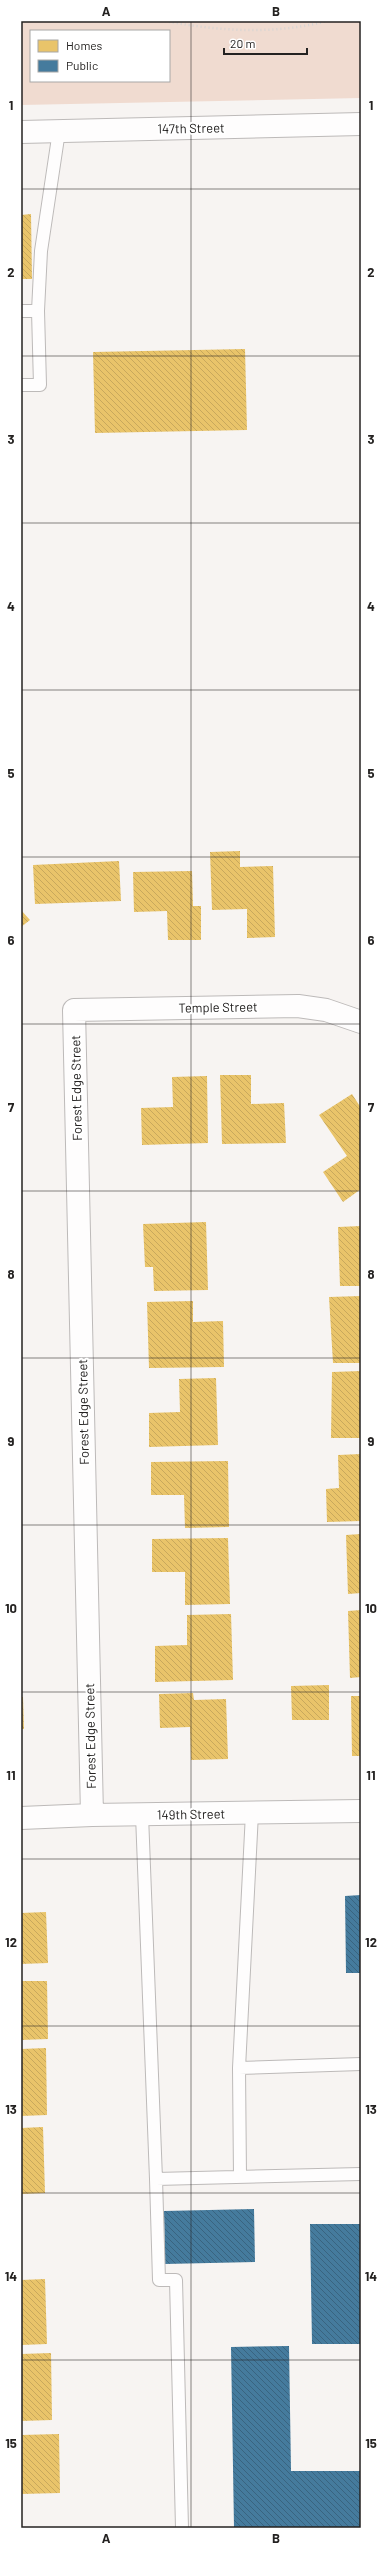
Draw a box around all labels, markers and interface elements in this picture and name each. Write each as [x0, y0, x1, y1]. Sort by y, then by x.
text: A [102, 3, 111, 19]
text: B [272, 3, 280, 19]
legend [30, 30, 170, 82]
scale bar [224, 30, 307, 56]
text: 20 m [230, 36, 256, 50]
text: Homes [66, 38, 103, 52]
text: Public [66, 58, 98, 72]
text: 1 [9, 97, 13, 113]
text: 1 [369, 97, 373, 113]
street label: 147th Street [157, 119, 225, 137]
text: 2 [7, 264, 15, 280]
text: 2 [367, 264, 375, 280]
text: 3 [7, 431, 15, 447]
text: 3 [367, 431, 375, 447]
text: 4 [7, 598, 15, 614]
text: 4 [367, 598, 375, 614]
text: 5 [7, 765, 15, 781]
text: 5 [367, 765, 375, 781]
text: 6 [8, 932, 15, 948]
text: 6 [368, 932, 375, 948]
street label: Temple Street [178, 998, 258, 1016]
street label: Forest Edge Street [67, 1035, 85, 1141]
text: 7 [8, 1099, 15, 1115]
text: 7 [368, 1099, 375, 1115]
text: 8 [7, 1266, 15, 1282]
text: 8 [367, 1266, 375, 1282]
street label: Forest Edge Street [74, 1359, 92, 1465]
text: 9 [8, 1433, 15, 1449]
text: 9 [368, 1433, 375, 1449]
text: 10 [5, 1600, 17, 1616]
text: 10 [365, 1600, 377, 1616]
street label: Forest Edge Street [81, 1683, 99, 1789]
text: 11 [6, 1767, 16, 1783]
text: 11 [366, 1767, 376, 1783]
street label: 149th Street [157, 1805, 225, 1823]
text: 12 [5, 1934, 17, 1950]
text: 12 [365, 1934, 377, 1950]
text: 13 [5, 2101, 17, 2117]
text: 13 [365, 2101, 377, 2117]
text: 14 [5, 2268, 17, 2284]
text: 14 [365, 2268, 377, 2284]
text: 15 [5, 2435, 17, 2451]
text: 15 [365, 2435, 377, 2451]
text: A [102, 2530, 111, 2546]
text: B [272, 2530, 280, 2546]

